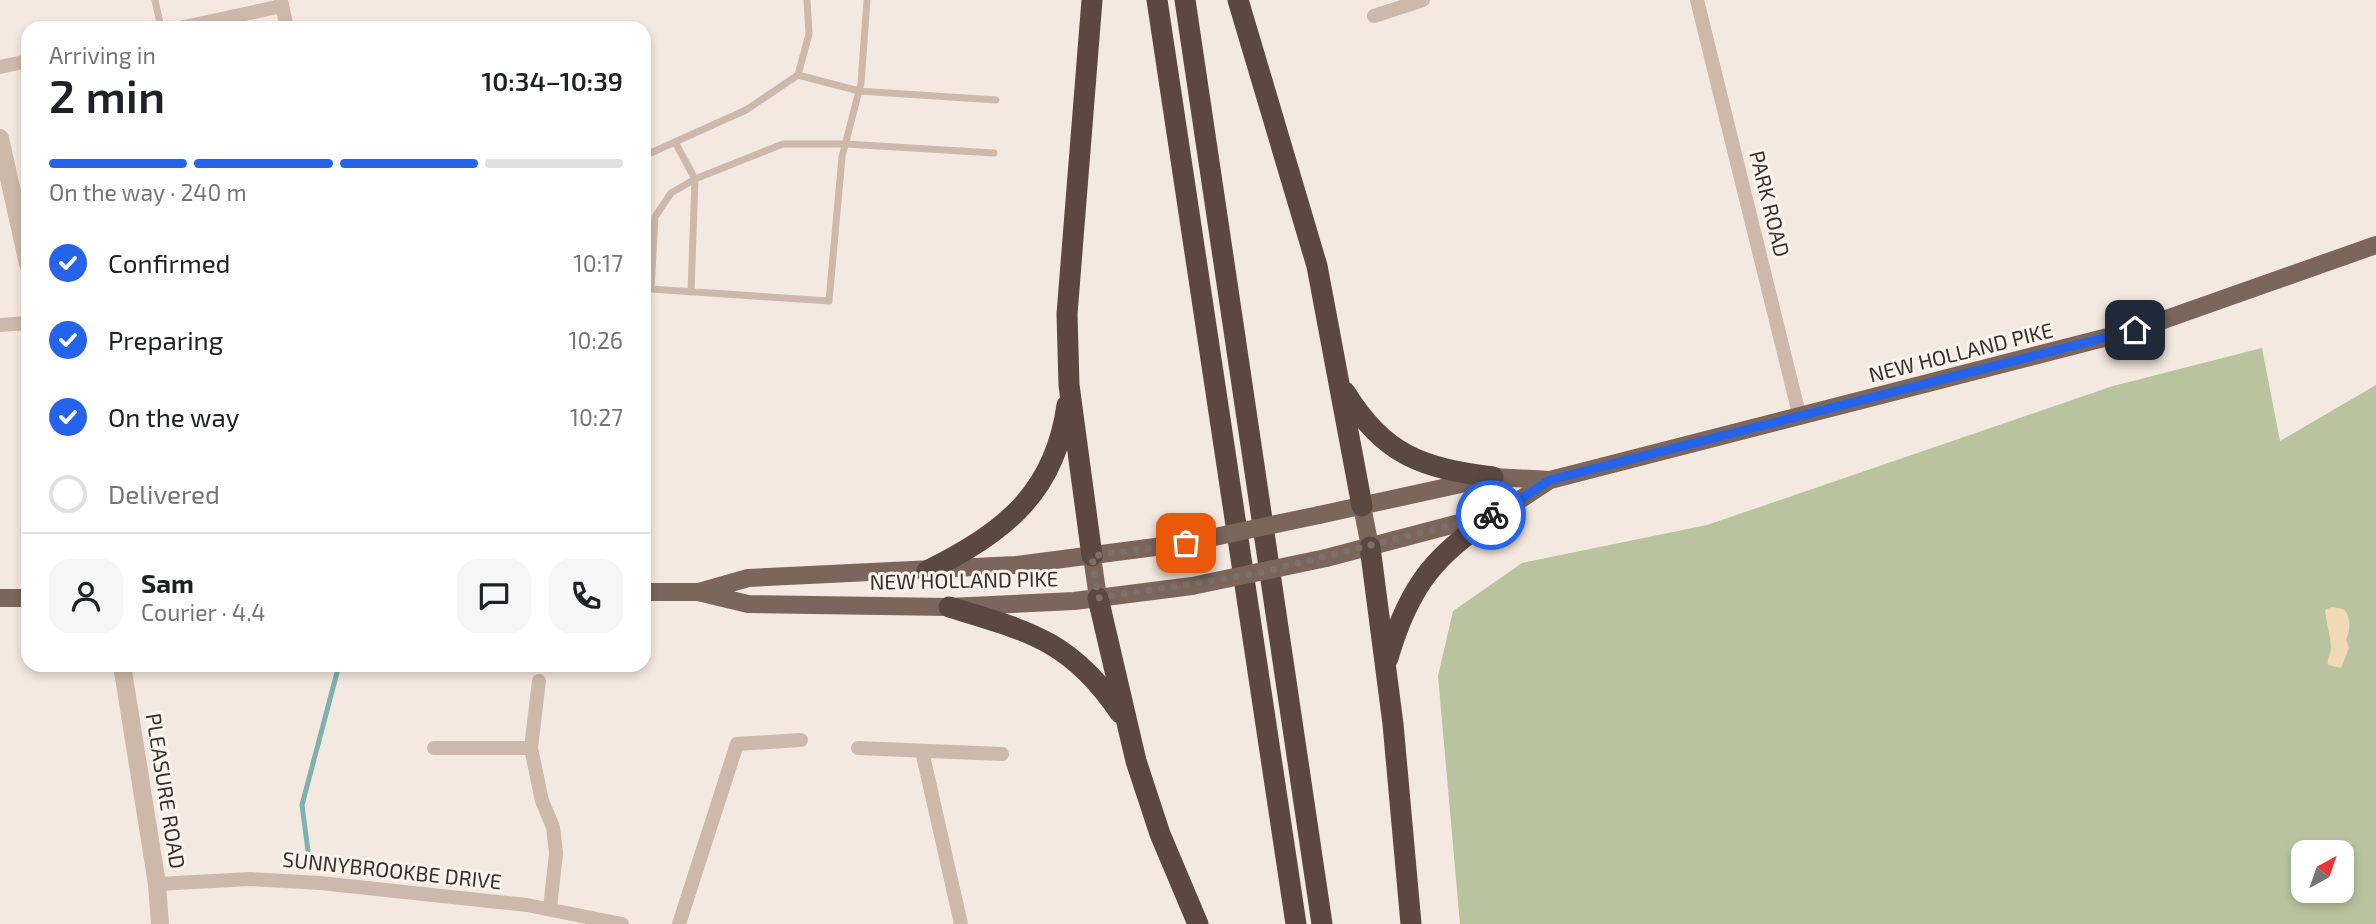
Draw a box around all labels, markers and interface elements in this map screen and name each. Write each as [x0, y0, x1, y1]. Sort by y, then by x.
text: Arriving in [49, 41, 156, 69]
text: 10:34–10:39 [481, 65, 623, 96]
text: 2 min [49, 67, 165, 122]
street label: PARK ROAD [1745, 148, 1796, 259]
text: On the way · 240 m [49, 178, 247, 206]
icon: check [49, 244, 87, 282]
text: Confirmed [108, 247, 231, 278]
text: 10:17 [574, 249, 623, 277]
pin [2105, 300, 2165, 360]
icon: home [2116, 311, 2154, 349]
street label: NEW HOLLAND PIKE [1866, 317, 2055, 387]
icon: check [49, 321, 87, 359]
text: Preparing [108, 324, 223, 355]
text: 10:26 [568, 326, 623, 354]
icon: check [49, 398, 87, 436]
text: On the way [108, 401, 239, 432]
text: 10:27 [570, 403, 623, 431]
text: Delivered [108, 478, 220, 509]
courier [1456, 480, 1526, 550]
icon: bike [1472, 496, 1510, 534]
pin [1156, 513, 1216, 573]
icon: bag [1167, 524, 1205, 562]
button: person [49, 559, 123, 633]
button: chat [457, 559, 531, 633]
button: phone [549, 559, 623, 633]
street label: NEW HOLLAND PIKE [869, 565, 1059, 594]
text: Sam [141, 567, 194, 598]
text: Courier · 4.4 [141, 598, 265, 626]
street label: PLEASURE ROAD [142, 711, 191, 870]
north arrow [2291, 840, 2354, 903]
map controls [2291, 840, 2354, 903]
street label: SUNNYBROOKBE DRIVE [281, 846, 503, 893]

